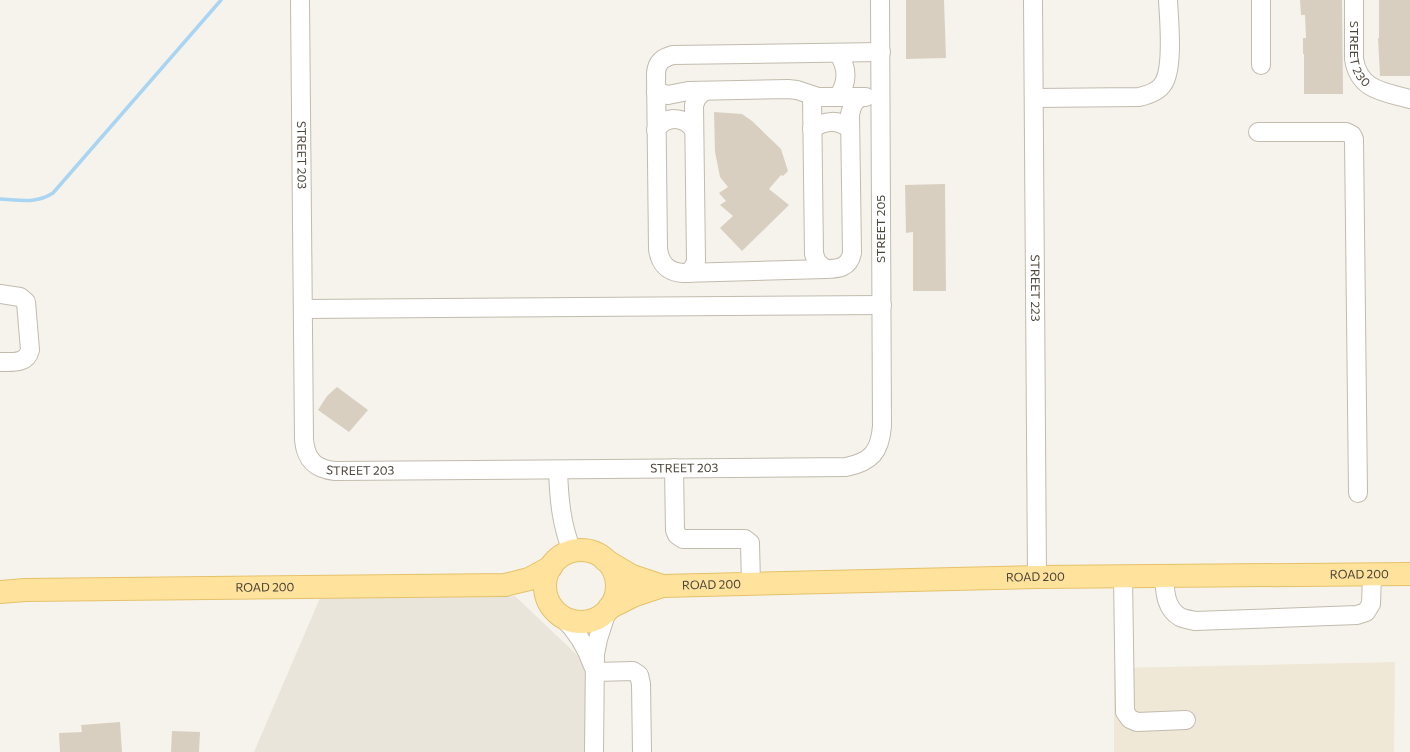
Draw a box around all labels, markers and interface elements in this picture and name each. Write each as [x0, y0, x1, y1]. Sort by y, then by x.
street label: STREET 230 [1348, 21, 1374, 89]
street label: STREET 203 [295, 121, 310, 189]
street label: STREET 205 [873, 195, 887, 263]
street label: STREET 223 [1029, 254, 1043, 322]
street label: STREET 203 [650, 460, 719, 475]
street label: STREET 203 [325, 462, 395, 477]
street label: ROAD 200 [1330, 566, 1389, 581]
street label: ROAD 200 [1006, 569, 1065, 584]
street label: ROAD 200 [682, 576, 741, 592]
street label: ROAD 200 [235, 579, 295, 594]

